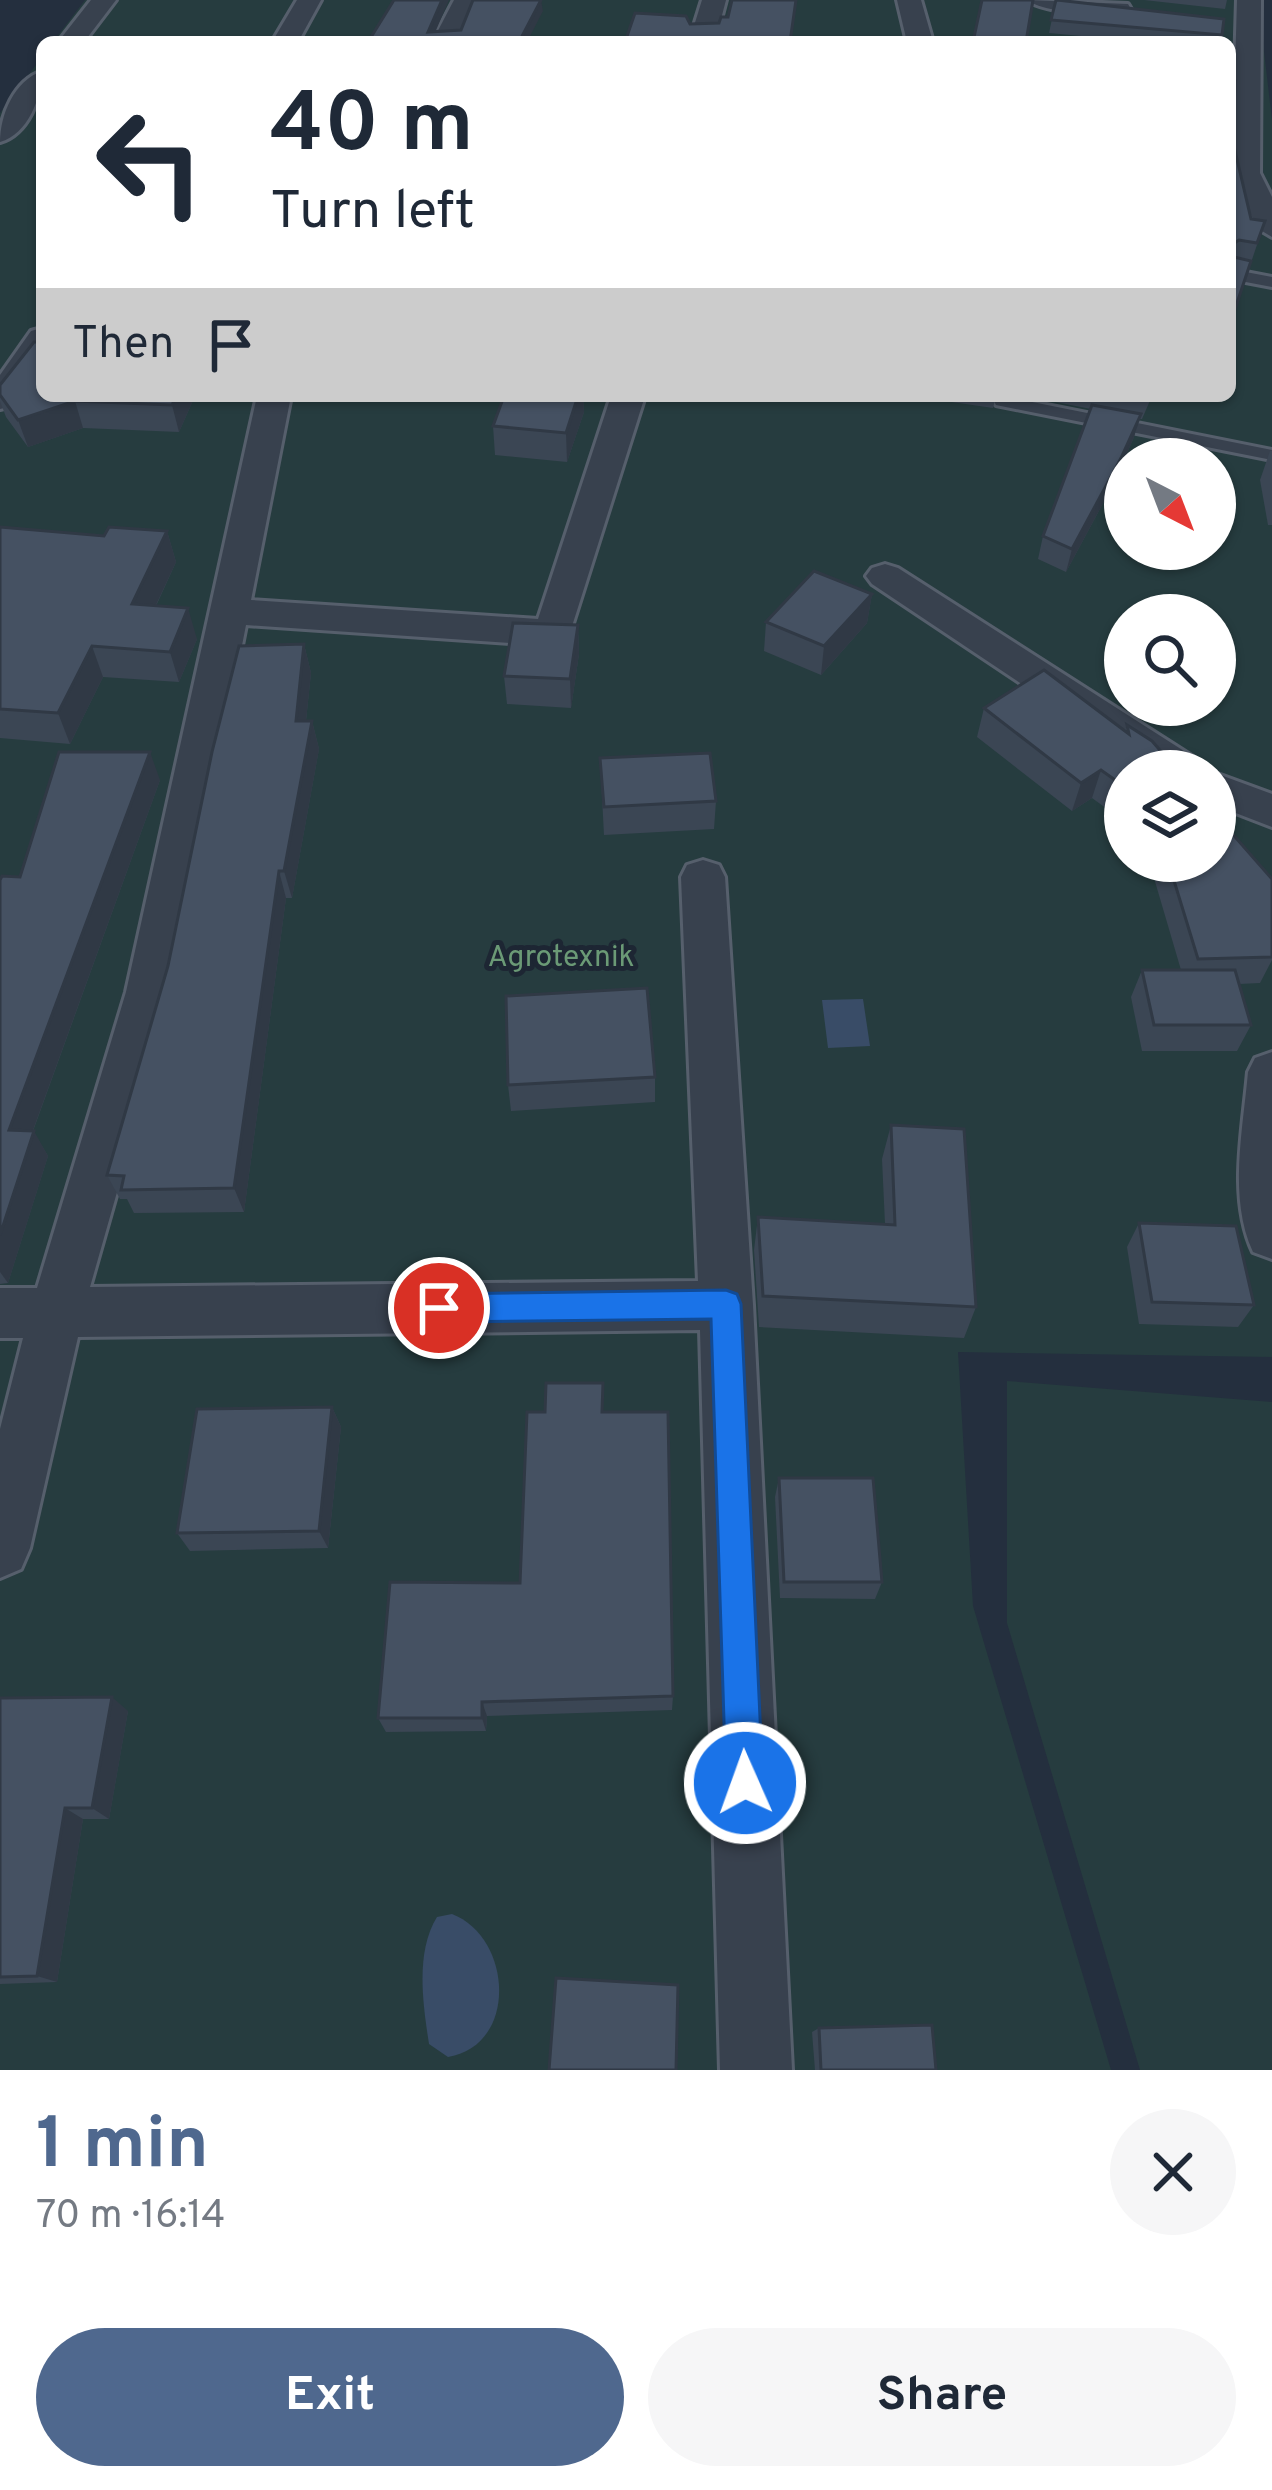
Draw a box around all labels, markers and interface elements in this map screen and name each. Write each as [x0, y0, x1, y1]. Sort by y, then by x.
text: 40 m [270, 75, 474, 181]
icon: left [72, 84, 228, 240]
text: Turn left [270, 179, 475, 248]
icon: arrive [198, 312, 264, 378]
text: Then [72, 317, 174, 374]
north arrow [1104, 438, 1236, 570]
map controls [1104, 438, 1236, 882]
button: search [1104, 594, 1236, 726]
button: layers [1104, 750, 1236, 882]
park label: Agrotexnik [488, 940, 634, 977]
pin [388, 1257, 490, 1359]
icon: arrive [406, 1275, 472, 1341]
position arrow [682, 1720, 808, 1846]
text: 1 min [36, 2102, 209, 2194]
button: close [1110, 2109, 1236, 2235]
text: 70 m · 16:14 [36, 2193, 225, 2242]
button: Exit [36, 2328, 624, 2466]
button: Share [648, 2328, 1236, 2466]

